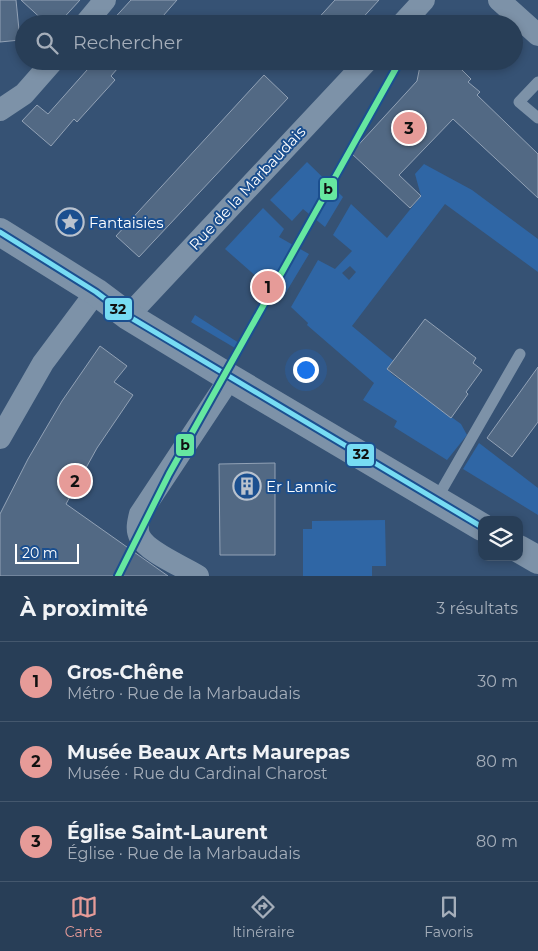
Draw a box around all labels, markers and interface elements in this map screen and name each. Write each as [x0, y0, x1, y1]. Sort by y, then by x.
search box [15, 15, 523, 70]
icon: search [33, 29, 61, 57]
text: Rechercher [73, 31, 183, 54]
pin: 3 [393, 109, 425, 147]
street label: Rue de la Marbaudais [185, 122, 309, 254]
line badge: b [319, 177, 338, 201]
text: b [323, 180, 333, 198]
place icon: Fantaisies [55, 207, 85, 237]
place label: Fantaisies [89, 213, 164, 232]
pin: 1 [252, 268, 284, 306]
line badge: 32 [104, 297, 133, 321]
text: 32 [109, 300, 126, 318]
your location [293, 357, 319, 383]
line badge: b [175, 433, 195, 457]
text: b [180, 436, 190, 454]
line badge: 32 [346, 443, 375, 467]
text: 32 [352, 445, 369, 463]
pin: 2 [59, 462, 91, 500]
building icon: Er Lannic [232, 471, 262, 501]
place label: Er Lannic [266, 477, 336, 496]
map controls [478, 516, 523, 561]
button: layers [478, 516, 523, 561]
scale bar [15, 541, 79, 564]
text: 20 m [22, 544, 58, 562]
text: À proximité [20, 596, 148, 621]
text: 3 résultats [436, 599, 518, 618]
text: Gros-Chêne [67, 661, 184, 684]
text: 1 [33, 672, 39, 691]
text: 30 m [477, 672, 518, 691]
text: Métro · Rue de la Marbaudais [67, 684, 300, 703]
text: Musée Beaux Arts Maurepas [67, 741, 350, 764]
text: 2 [31, 752, 41, 771]
text: 80 m [476, 752, 518, 771]
text: Musée · Rue du Cardinal Charost [67, 764, 327, 783]
text: Église Saint-Laurent [67, 821, 268, 844]
text: 3 [31, 832, 41, 851]
text: 80 m [476, 832, 518, 851]
text: Église · Rue de la Marbaudais [67, 844, 300, 863]
tab: Carte [65, 893, 103, 941]
tab: Itinéraire [232, 893, 295, 941]
tab: Favoris [424, 893, 473, 941]

